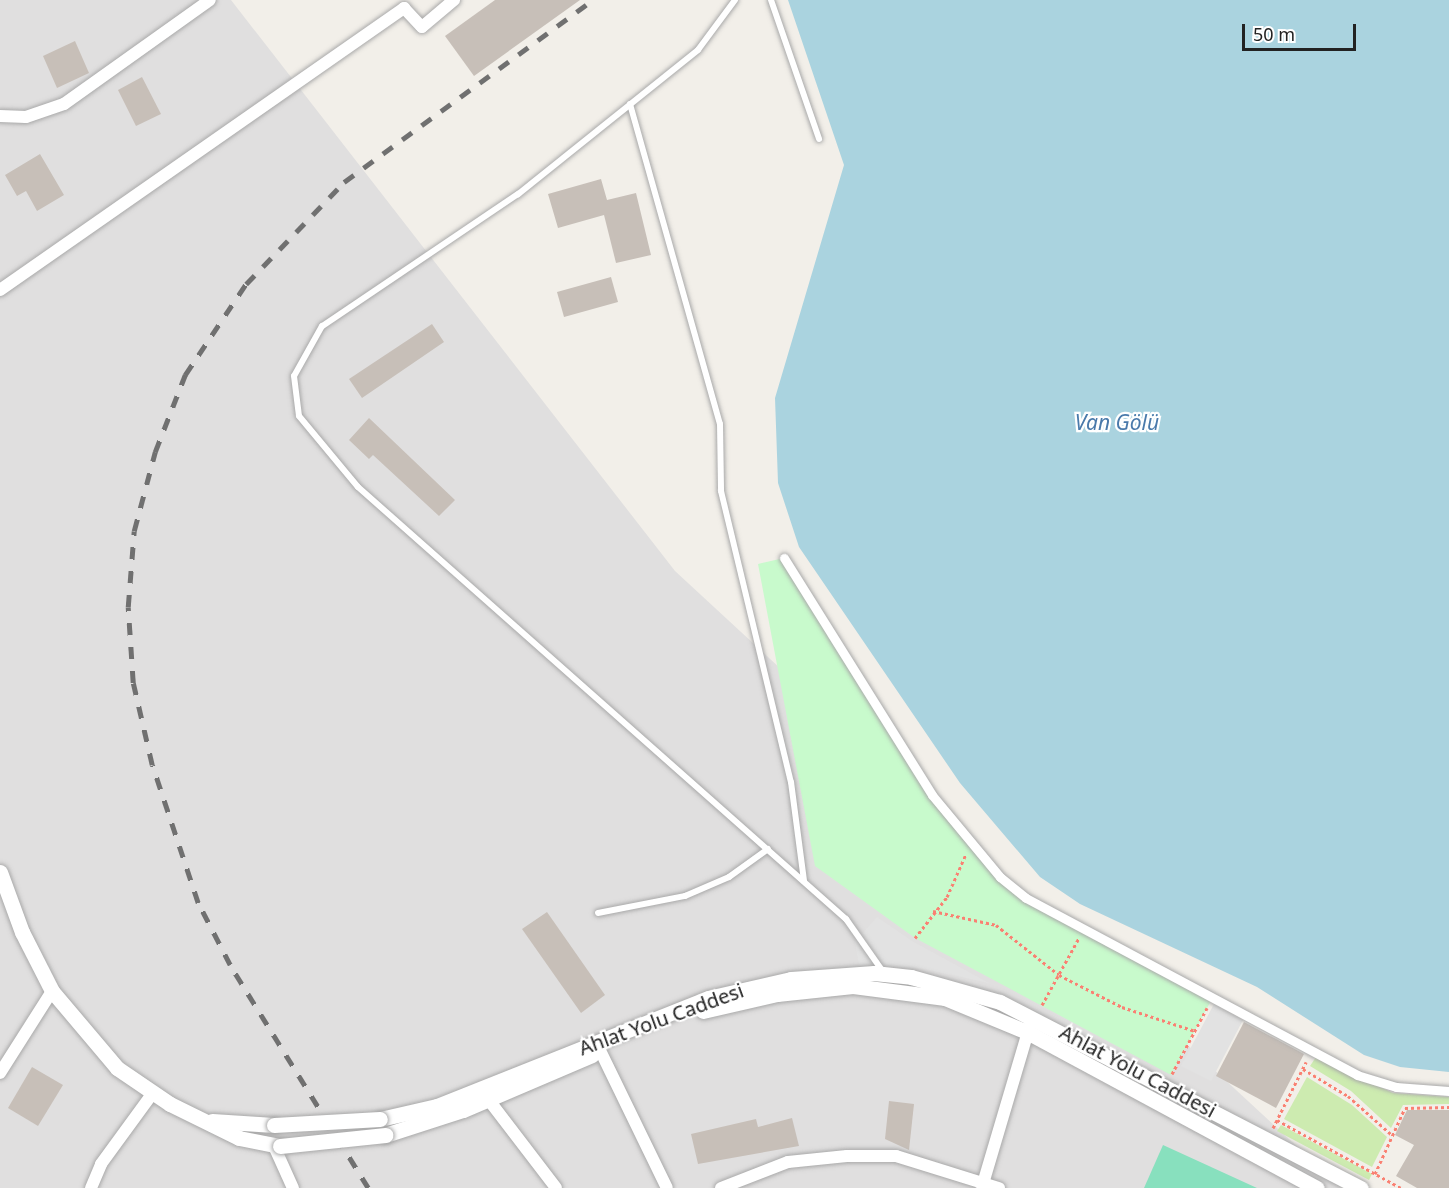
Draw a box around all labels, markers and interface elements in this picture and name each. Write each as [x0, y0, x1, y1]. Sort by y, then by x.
scale bar [1245, 12, 1359, 50]
text: 50 m [1253, 22, 1295, 46]
water label: Van Gölü [1075, 409, 1159, 435]
street label: Ahlat Yolu Caddesi [575, 978, 747, 1060]
street label: Ahlat Yolu Caddesi [1056, 1020, 1220, 1122]

